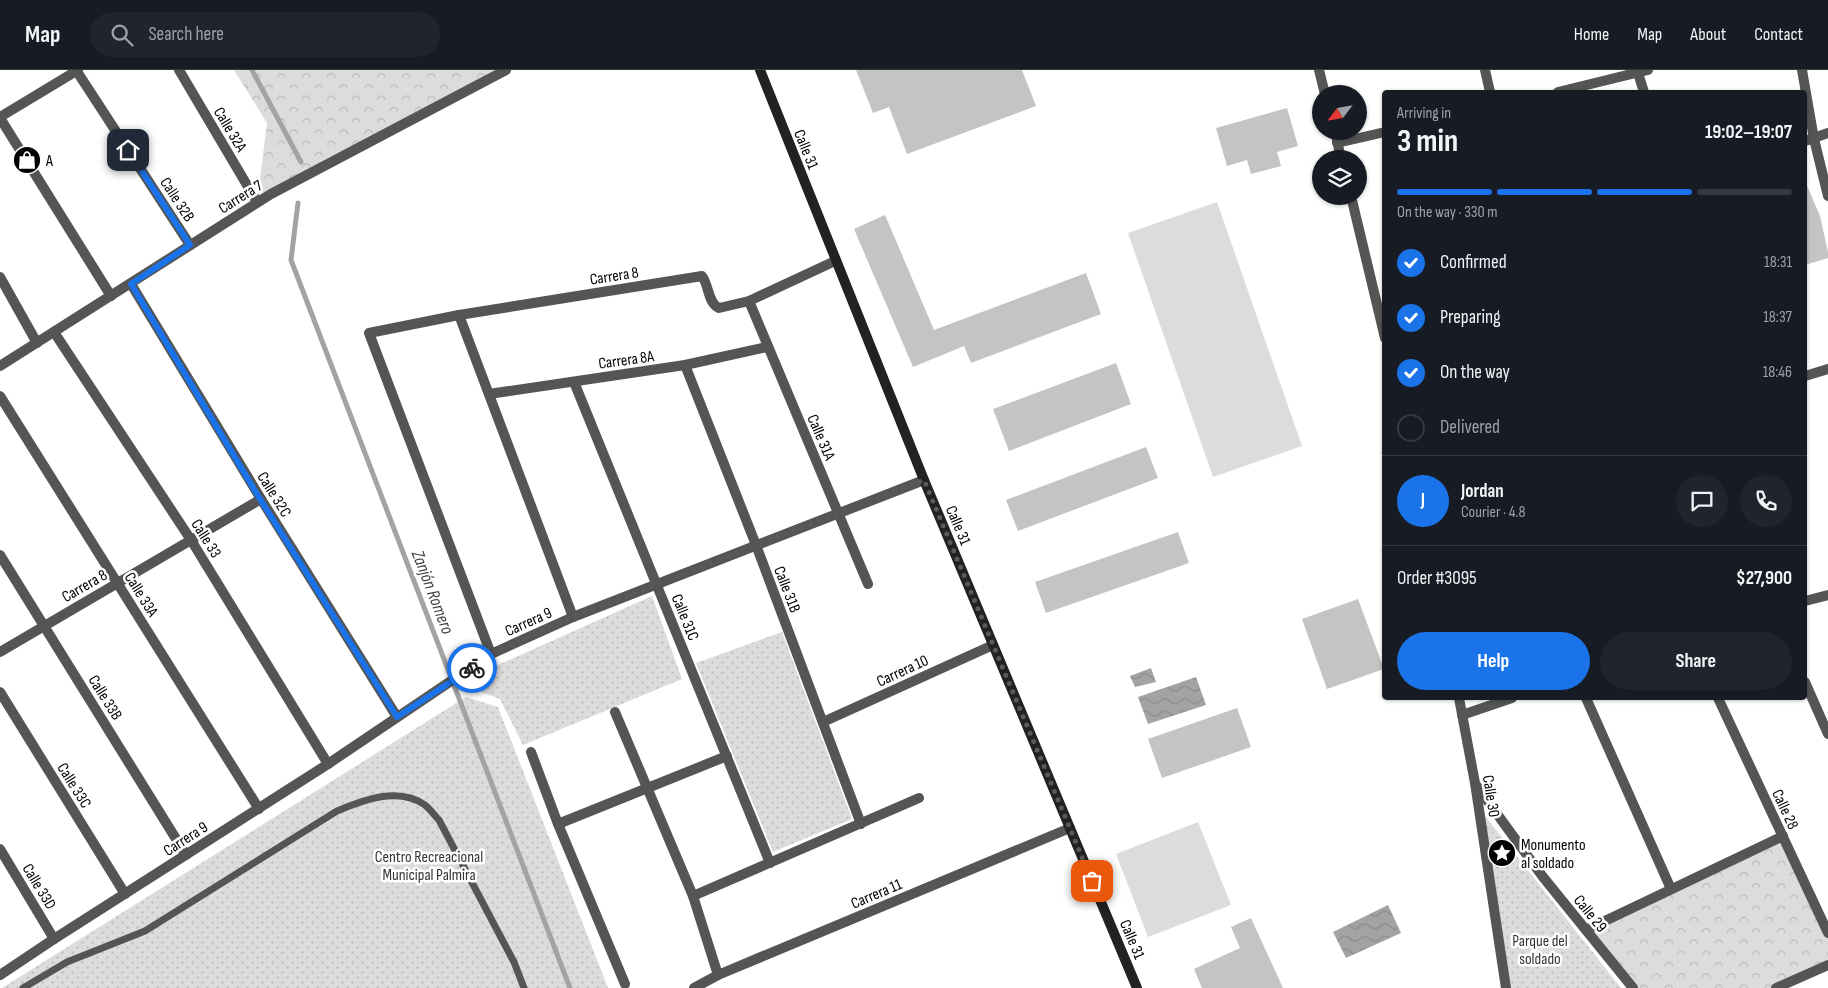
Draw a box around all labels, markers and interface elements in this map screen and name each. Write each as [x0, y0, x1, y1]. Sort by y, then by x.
search box [90, 12, 440, 57]
text: Map [25, 20, 60, 49]
icon: search [108, 21, 136, 49]
text: Search here [148, 23, 224, 46]
text: Home [1574, 24, 1609, 45]
text: Map [1637, 24, 1662, 45]
text: About [1690, 24, 1726, 45]
text: Contact [1754, 24, 1803, 45]
north arrow [1312, 85, 1368, 140]
map controls [1312, 85, 1367, 205]
street label: Calle 32A [209, 104, 250, 156]
text: Arriving in [1397, 104, 1451, 123]
text: 19:02–19:07 [1705, 121, 1792, 144]
text: 3 min [1397, 122, 1458, 161]
street label: Calle 31 [789, 127, 822, 172]
pin [107, 129, 149, 171]
icon: home [114, 136, 142, 164]
shop icon: A [12, 145, 42, 175]
button: layers [1312, 150, 1367, 205]
place label: A [45, 152, 53, 171]
street label: Calle 32B [155, 174, 198, 226]
street label: Carrera 7 [215, 176, 267, 218]
text: On the way · 330 m [1397, 203, 1498, 222]
icon: check [1397, 249, 1425, 277]
text: Confirmed [1440, 251, 1507, 274]
text: 18:31 [1764, 253, 1792, 272]
street label: Carrera 8 [589, 263, 640, 290]
icon: check [1397, 304, 1425, 332]
text: Preparing [1440, 306, 1501, 329]
text: 18:37 [1763, 308, 1792, 327]
street label: Carrera 8A [597, 347, 655, 374]
icon: check [1397, 359, 1425, 387]
text: On the way [1440, 361, 1510, 384]
text: 18:46 [1763, 363, 1792, 382]
street label: Calle 31A [803, 412, 839, 464]
text: Delivered [1440, 416, 1500, 439]
street label: Calle 32C [253, 469, 295, 521]
button: chat [1676, 475, 1728, 527]
button: phone [1740, 475, 1792, 527]
text: Jordan [1461, 480, 1504, 503]
text: J [1421, 489, 1425, 512]
street label: Calle 31 [941, 503, 975, 548]
text: Courier · 4.8 [1461, 503, 1525, 522]
street label: Calle 33 [187, 516, 225, 562]
water label: Zanjón Romero [407, 546, 458, 638]
street label: Calle 31B [769, 564, 804, 615]
street label: Carrera 8 [59, 566, 111, 607]
text: Order #3095 [1397, 567, 1477, 590]
text: $27,900 [1736, 567, 1792, 590]
street label: Calle 33A [120, 569, 162, 621]
street label: Calle 31C [667, 591, 703, 644]
street label: Carrera 9 [502, 604, 555, 641]
button: Help [1397, 632, 1590, 690]
button: Share [1600, 632, 1792, 690]
courier [447, 643, 497, 693]
street label: Carrera 10 [874, 651, 931, 692]
icon: bike [458, 654, 486, 682]
street label: Calle 33B [84, 672, 126, 724]
street label: Calle 33C [52, 760, 95, 812]
street label: Calle 30 [1478, 774, 1503, 819]
street label: Calle 28 [1767, 787, 1802, 833]
street label: Carrera 9 [160, 818, 212, 861]
place label: Monumento al soldado [1521, 836, 1586, 873]
place icon: Monumento al soldado [1487, 838, 1517, 868]
park label: Centro Recreacional Municipal Palmira [375, 848, 483, 885]
pin [1071, 860, 1113, 902]
street label: Calle 33D [18, 861, 60, 913]
icon: bag [1078, 867, 1106, 895]
street label: Carrera 11 [848, 875, 905, 914]
street label: Calle 29 [1569, 892, 1611, 936]
street label: Calle 31 [1115, 917, 1149, 962]
park label: Parque del soldado [1512, 932, 1568, 969]

